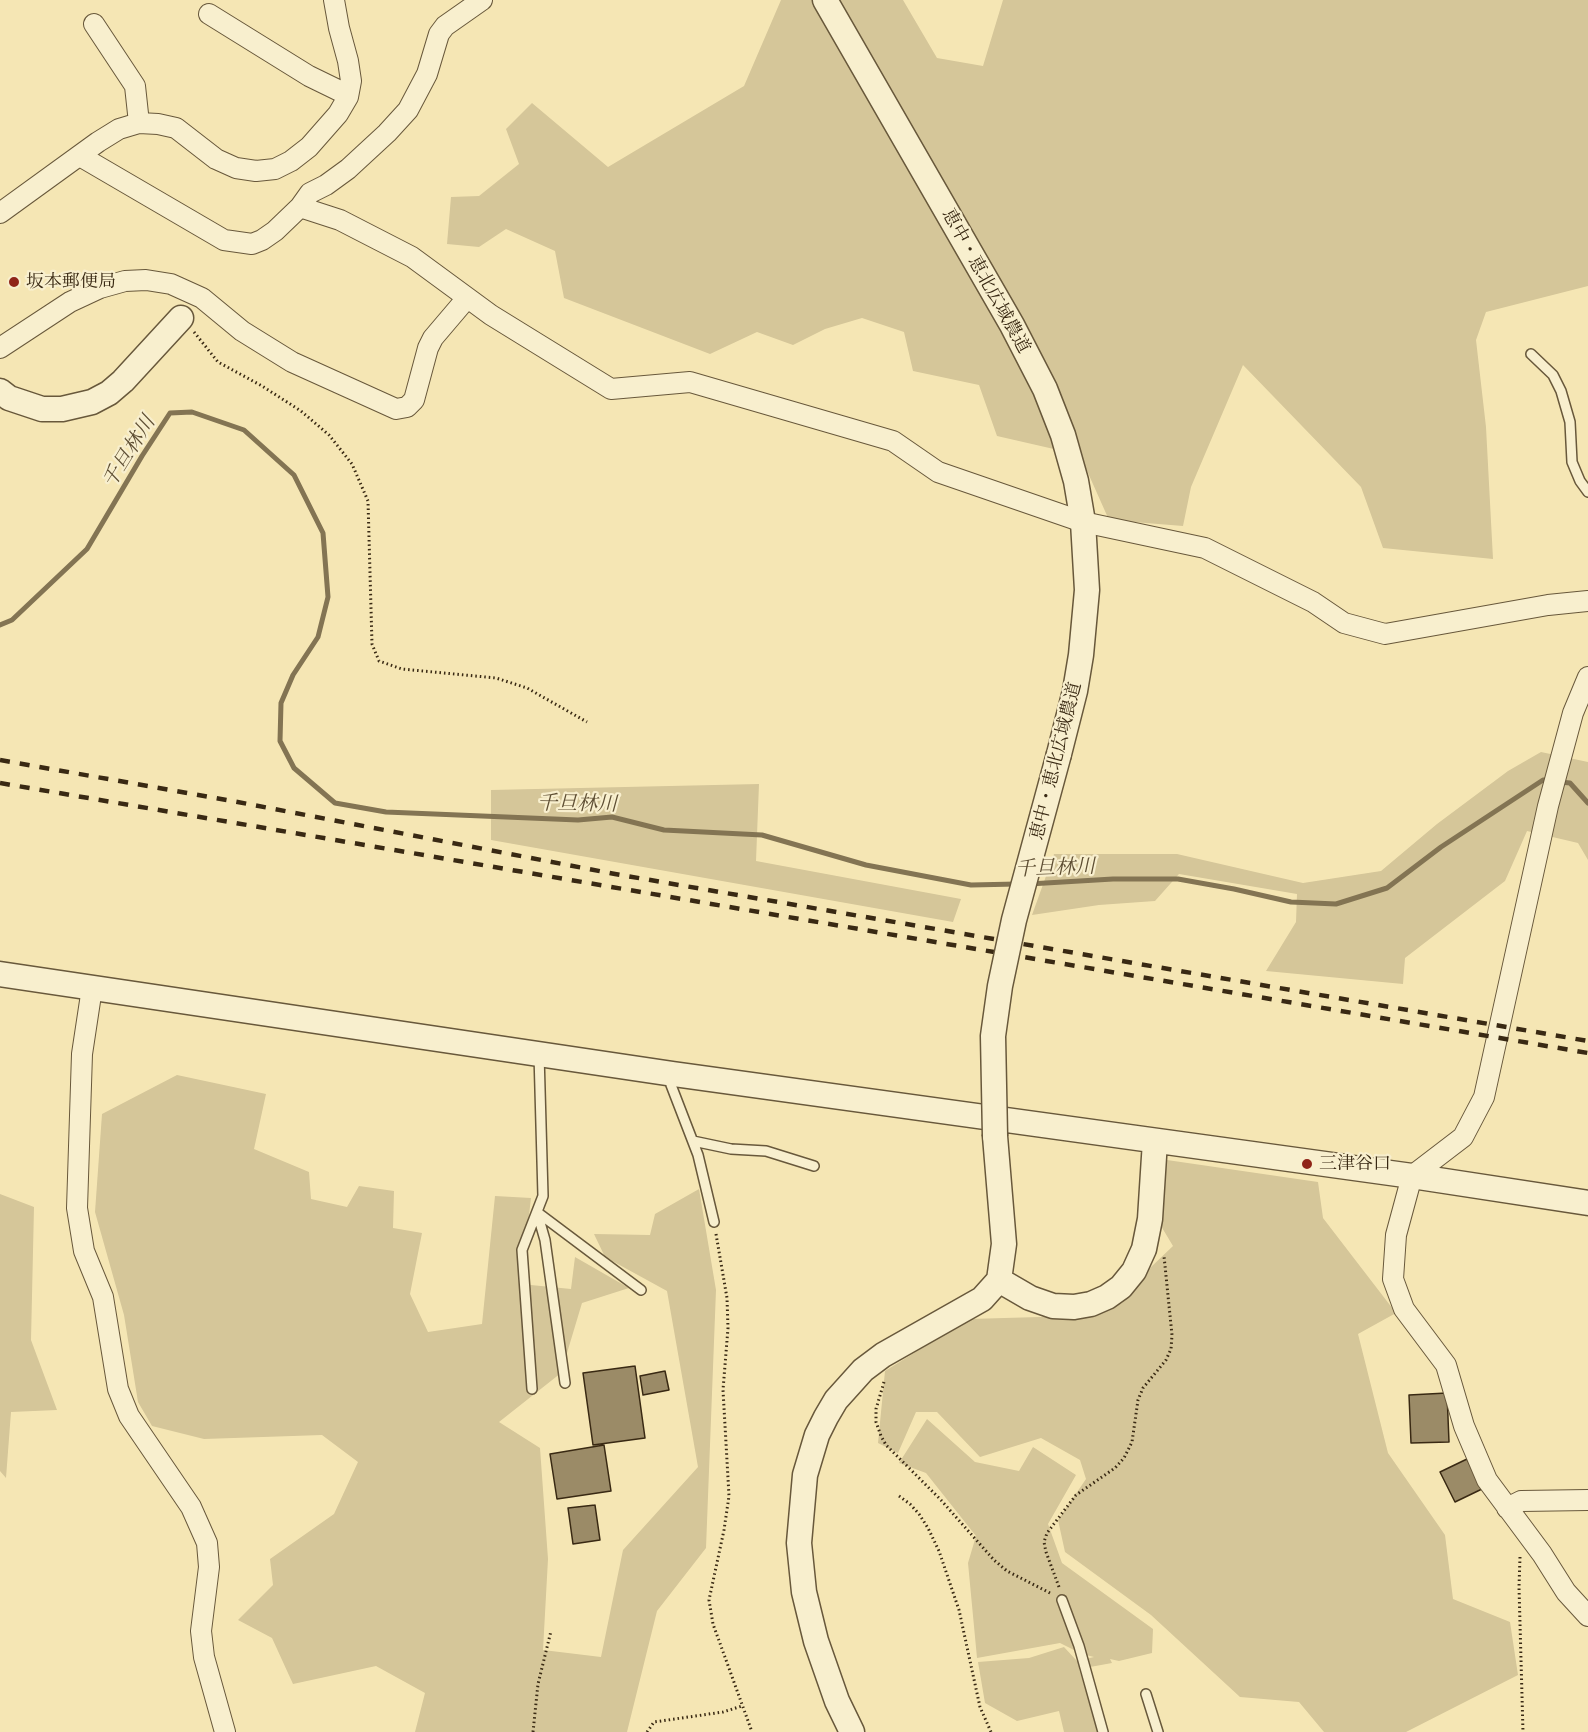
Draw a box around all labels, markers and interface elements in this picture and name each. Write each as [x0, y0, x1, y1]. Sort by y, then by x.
street label: 恵中・恵北広域農道 [937, 205, 1035, 357]
place label: 坂本郵便局 [26, 271, 116, 293]
marker: 坂本郵便局 [7, 275, 21, 289]
water label: 千旦林川 [98, 412, 160, 492]
street label: 恵中・恵北広域農道 [1026, 680, 1086, 842]
water label: 千旦林川 [537, 791, 617, 817]
water label: 千旦林川 [1015, 855, 1095, 881]
place label: 三津谷口 [1319, 1153, 1391, 1175]
marker: 三津谷口 [1300, 1157, 1314, 1171]

